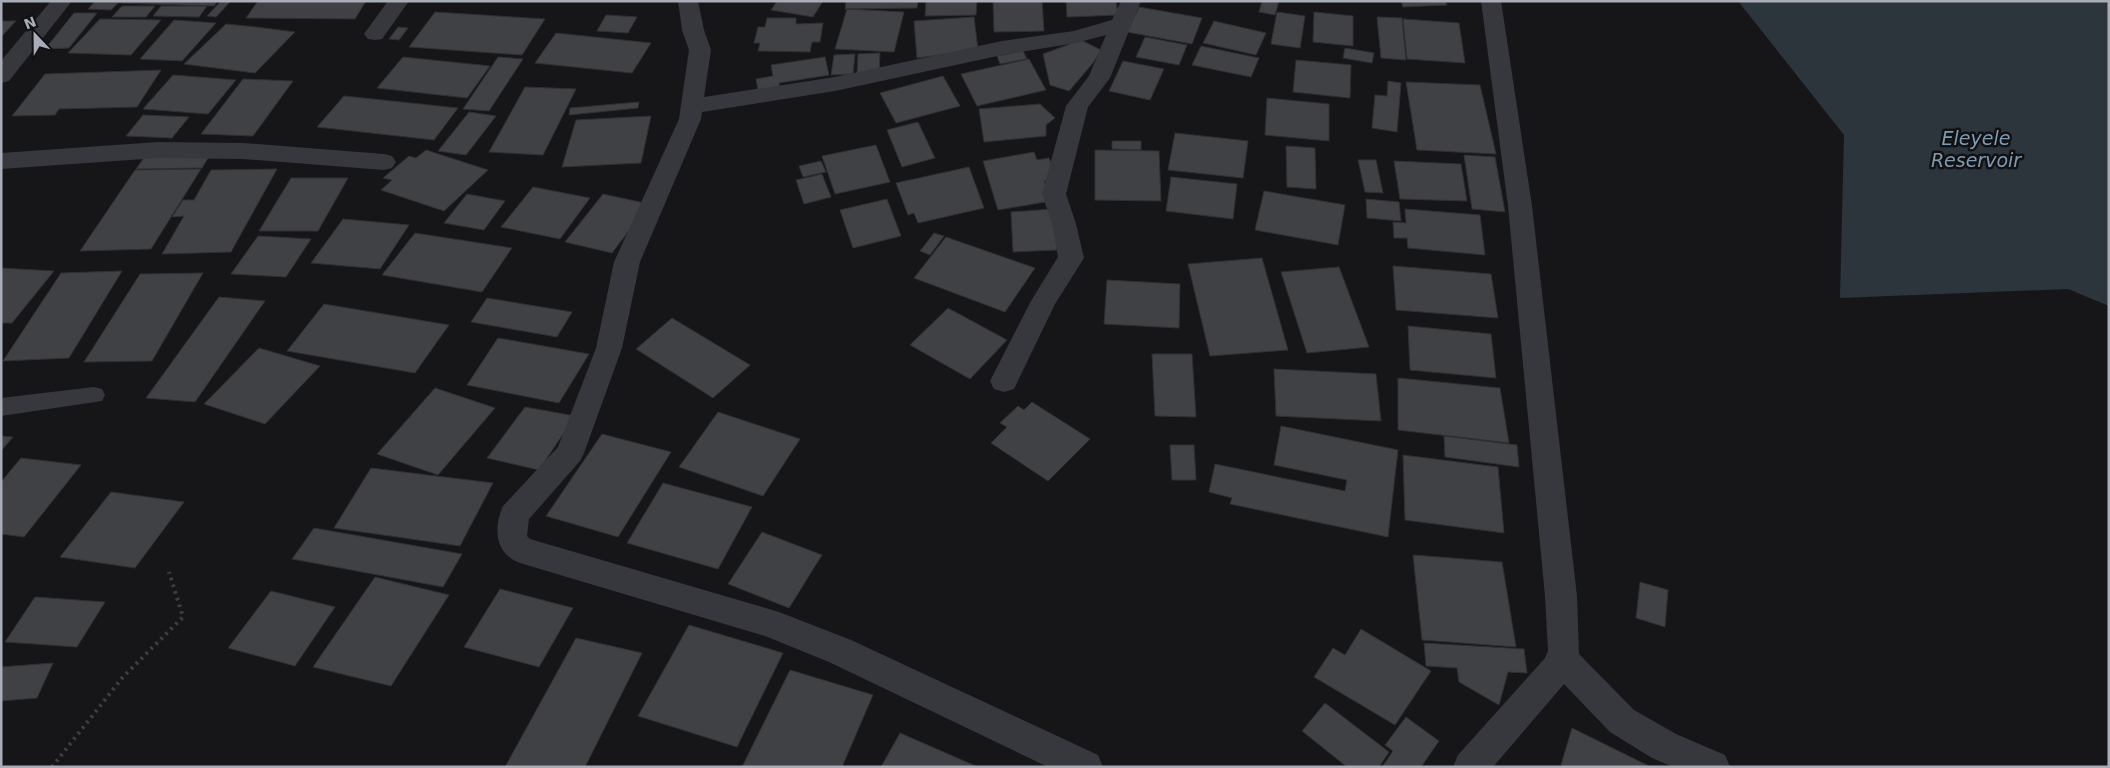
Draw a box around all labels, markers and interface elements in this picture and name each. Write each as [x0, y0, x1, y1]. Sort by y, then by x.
north arrow [10, 10, 60, 60]
text: N [22, 13, 39, 33]
water label: Eleyele Reservoir [1931, 127, 2022, 171]

